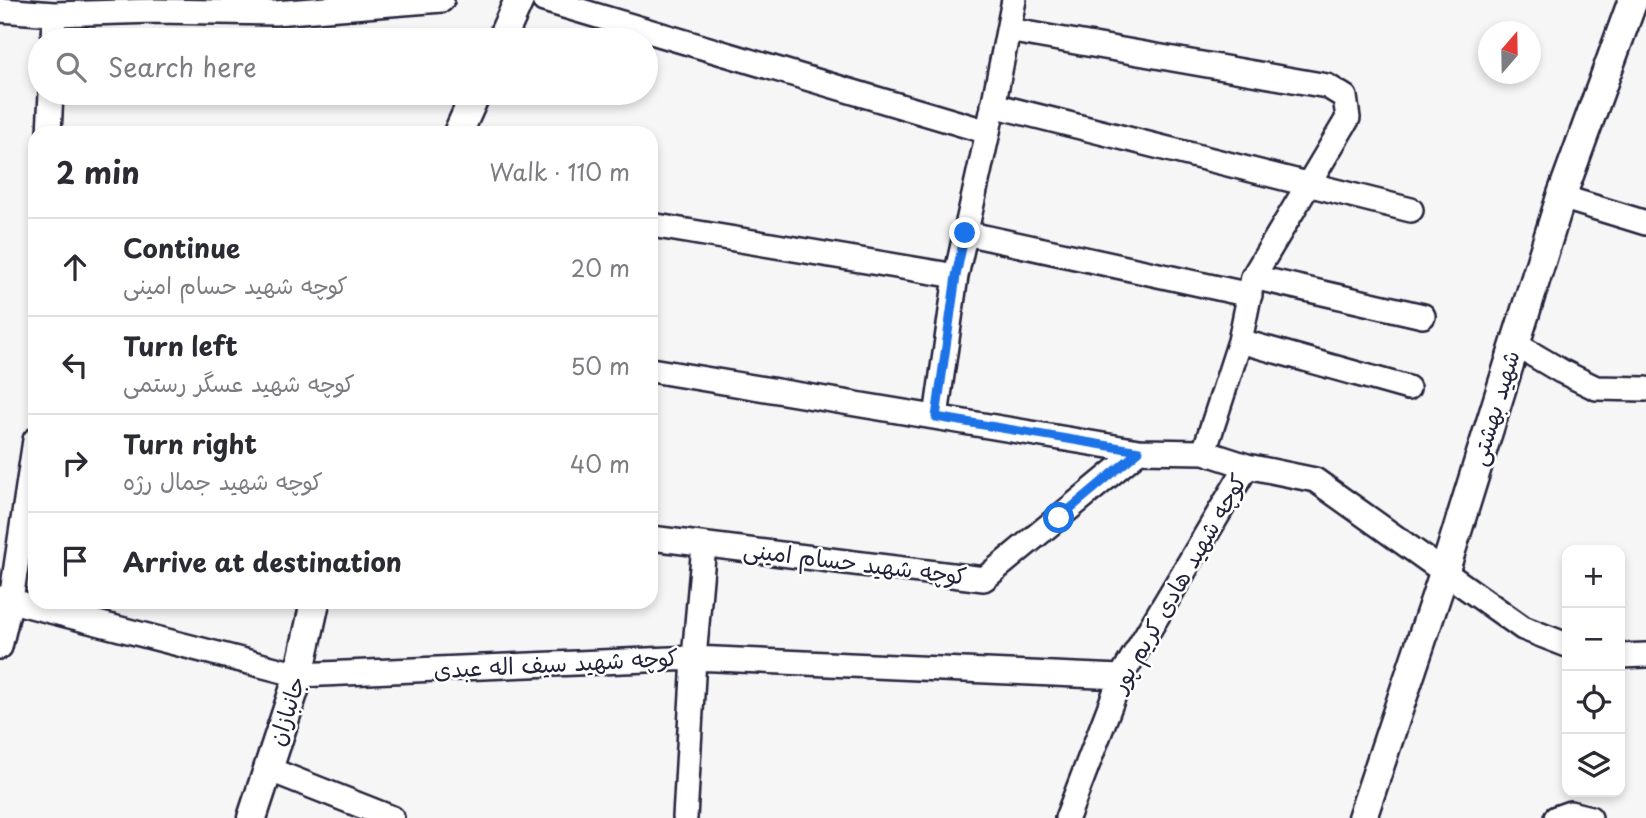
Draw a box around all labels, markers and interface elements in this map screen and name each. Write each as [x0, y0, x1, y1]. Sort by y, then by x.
north arrow [1478, 21, 1541, 84]
search box [28, 28, 658, 105]
text: Search here [108, 47, 257, 86]
icon: search [52, 48, 90, 86]
text: 2 min [56, 149, 140, 194]
text: Walk · 110 m [489, 154, 630, 189]
route end [949, 217, 980, 248]
text: Continue [123, 228, 240, 267]
icon: ahead [56, 248, 94, 286]
text: 20 m [571, 250, 630, 285]
text: کوچه شهید حسام امینی [123, 267, 348, 302]
text: Turn left [123, 326, 238, 365]
icon: left [56, 346, 94, 384]
street label: شهید بهشتی [1459, 346, 1528, 470]
text: 50 m [570, 348, 630, 383]
text: کوچه شهید عسگر رستمی [123, 365, 355, 400]
text: Turn right [123, 424, 257, 463]
icon: right [56, 444, 94, 482]
text: 40 m [570, 446, 630, 481]
text: کوچه شهید جمال رژه [123, 463, 323, 498]
street label: کوچه شهید هادی کریم پور [1100, 466, 1256, 701]
route start [1043, 502, 1074, 533]
street label: کوچه شهید حسام امینی [741, 530, 969, 595]
icon: arrive [56, 542, 94, 580]
text: Arrive at destination [123, 542, 402, 581]
map controls [1562, 545, 1625, 797]
button: + [1562, 545, 1625, 608]
button: − [1562, 608, 1625, 671]
street label: کوچه شهید سیف اله عبدی [433, 639, 679, 686]
street label: جانبازان [258, 671, 313, 750]
button: locate [1562, 671, 1625, 734]
button: layers [1562, 734, 1625, 797]

